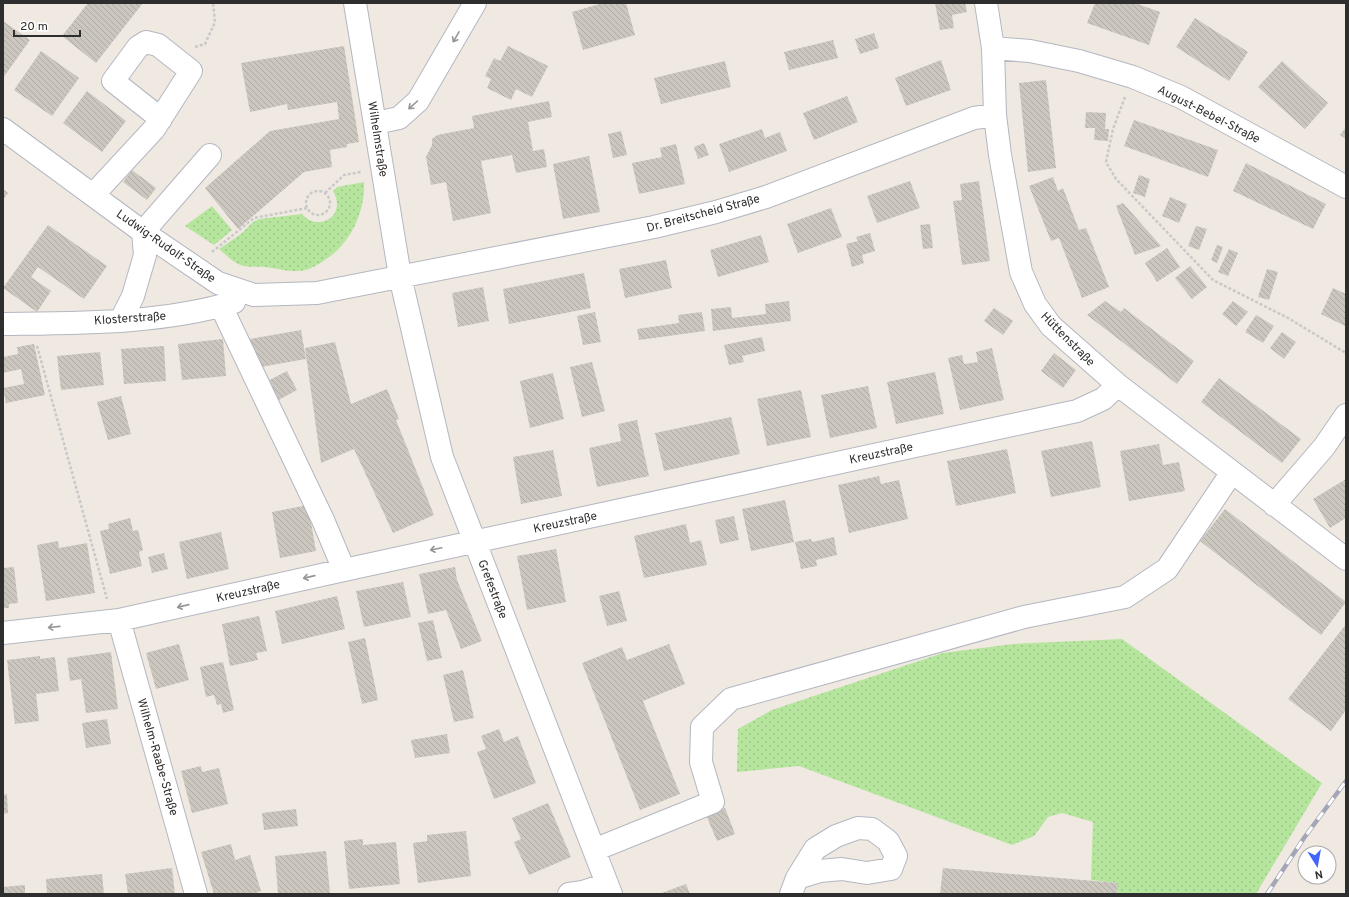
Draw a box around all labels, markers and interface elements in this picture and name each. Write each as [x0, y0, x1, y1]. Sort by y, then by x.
scale bar [14, 12, 80, 38]
text: 20 m [20, 19, 48, 35]
one-way arrow [451, 31, 459, 43]
street label: August-Bebel-Straße [1155, 82, 1263, 148]
street label: Wilhelmstraße [363, 100, 391, 178]
one-way arrow [408, 100, 418, 110]
street label: Dr. Breitscheid Straße [645, 191, 762, 237]
street label: Ludwig-Rudolf-Straße [113, 206, 218, 287]
street label: Klosterstraße [94, 309, 167, 329]
street label: Hüttenstraße [1037, 309, 1098, 370]
street label: Kreuzstraße [848, 439, 915, 469]
street label: Kreuzstraße [532, 508, 599, 538]
one-way arrow [430, 546, 443, 554]
street label: Grefestraße [473, 557, 511, 621]
one-way arrow [303, 574, 316, 582]
street label: Kreuzstraße [215, 577, 282, 607]
one-way arrow [176, 603, 189, 610]
one-way arrow [48, 624, 61, 631]
street label: Wilhelm-Raabe-Straße [133, 697, 181, 818]
north arrow [1297, 845, 1337, 885]
text: N [1314, 866, 1324, 881]

